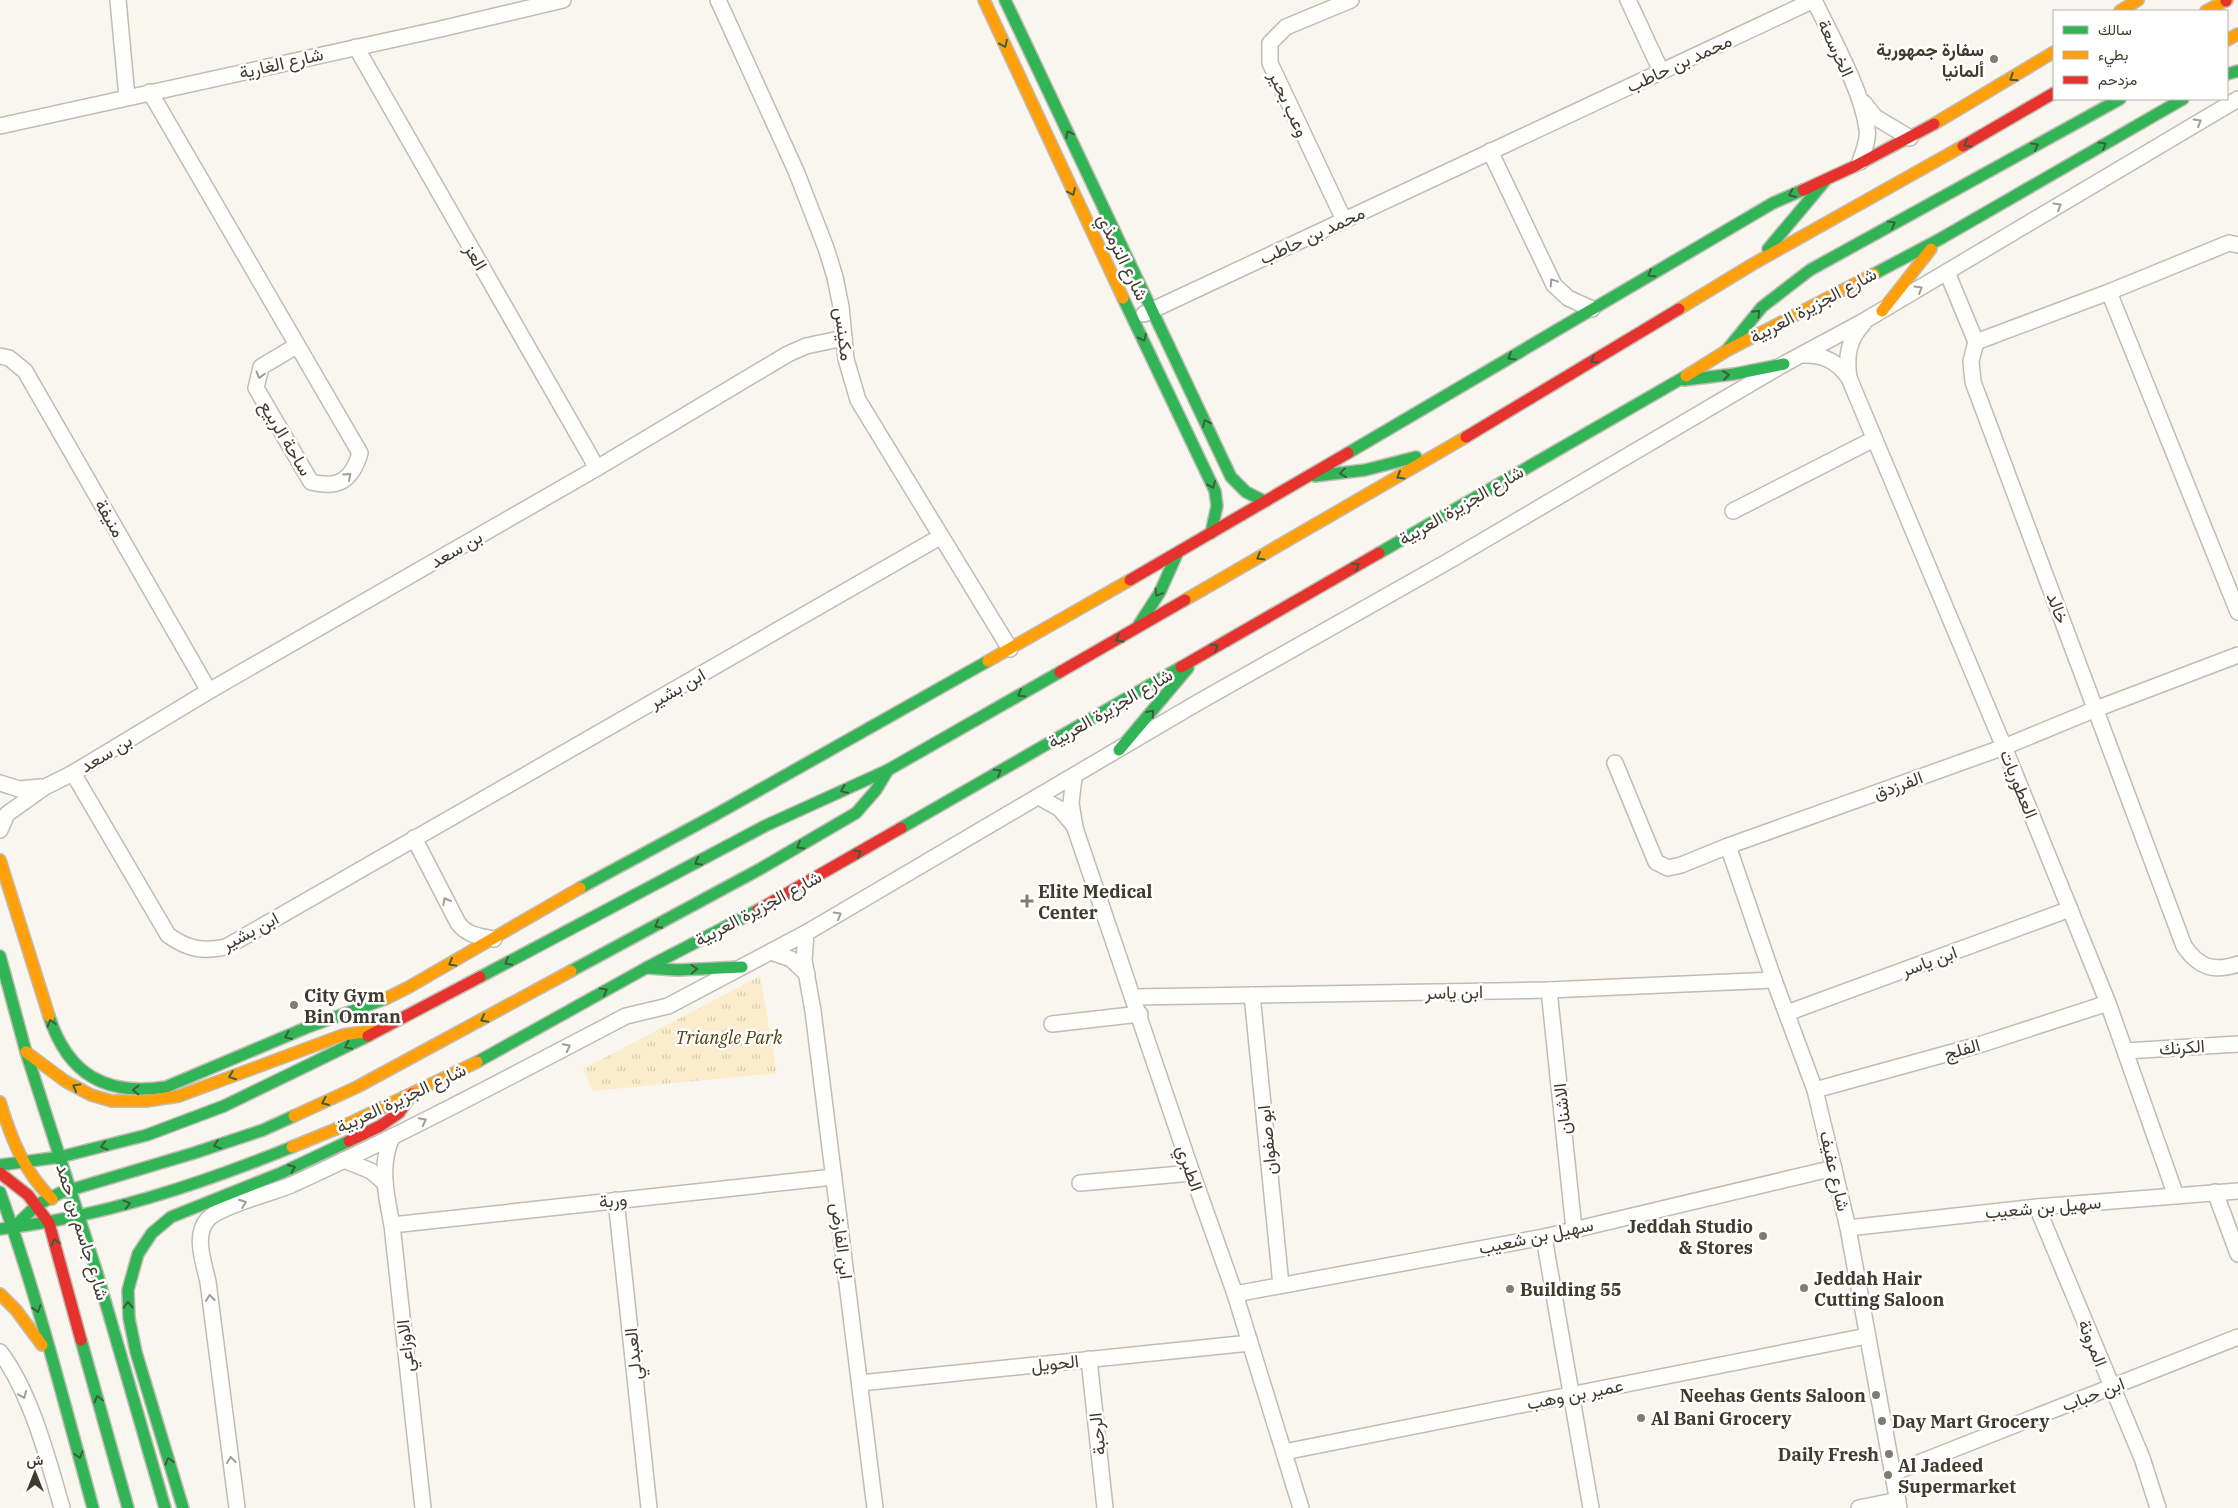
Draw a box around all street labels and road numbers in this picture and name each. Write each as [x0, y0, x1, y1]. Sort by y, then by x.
street label: الخرسعة [1813, 15, 1859, 81]
street label: محمد بن حاطب [1623, 29, 1735, 97]
street label: شارع الغارية [237, 42, 326, 85]
street label: وعب بحير [1263, 67, 1314, 141]
street label: محمد بن حاطب [1256, 201, 1368, 269]
street label: شارع الترمذي [1089, 210, 1154, 306]
street label: العز [459, 239, 493, 274]
street label: شارع الجزيرة العربية [1746, 262, 1881, 349]
street label: مكينس [829, 306, 859, 362]
street label: ساحة الربيع [254, 396, 317, 480]
street label: شارع الجزيرة العربية [1394, 460, 1528, 551]
street label: منيفة [90, 495, 130, 541]
street label: بن سعد [426, 525, 486, 573]
street label: خالد [2042, 589, 2074, 627]
street label: ابن بشير [644, 663, 709, 714]
street label: شارع الجزيرة العربية [1043, 663, 1177, 754]
street label: بن سعد [76, 729, 136, 777]
street label: العطوريات [1995, 746, 2043, 822]
street label: الفرزدق [1870, 766, 1926, 804]
street label: شارع الجزيرة العربية [691, 865, 826, 952]
street label: ابن بشير [217, 906, 282, 956]
street label: ابن ياسر [1897, 940, 1960, 982]
street label: ابن ياسر [1424, 980, 1483, 1004]
street label: الفلج [1941, 1033, 1983, 1066]
street label: الكرنك [2158, 1034, 2206, 1060]
street label: شارع الجزيرة العربية [332, 1058, 470, 1139]
street label: الاشنان [1548, 1082, 1576, 1136]
street label: ابو صفوان [1252, 1104, 1282, 1176]
street label: شارع عفيف [1814, 1128, 1855, 1214]
street label: الطبري [1168, 1142, 1209, 1195]
street label: شارع جاسم بن حمد [50, 1161, 115, 1303]
street label: وربة [598, 1187, 628, 1213]
street label: سهيل بن شعيب [1984, 1190, 2102, 1224]
street label: ابن الفارض [826, 1201, 858, 1281]
street label: سهيل بن شعيب [1477, 1213, 1595, 1259]
street label: المرونة [2073, 1316, 2113, 1370]
street label: الاوزاعي [391, 1318, 423, 1373]
street label: العبدلي [619, 1326, 651, 1381]
street label: الحويل [1030, 1349, 1080, 1377]
street label: ابن حباب [2058, 1372, 2128, 1416]
street label: عمير بن وهب [1525, 1373, 1625, 1415]
street label: الرحبة [1083, 1412, 1111, 1456]

